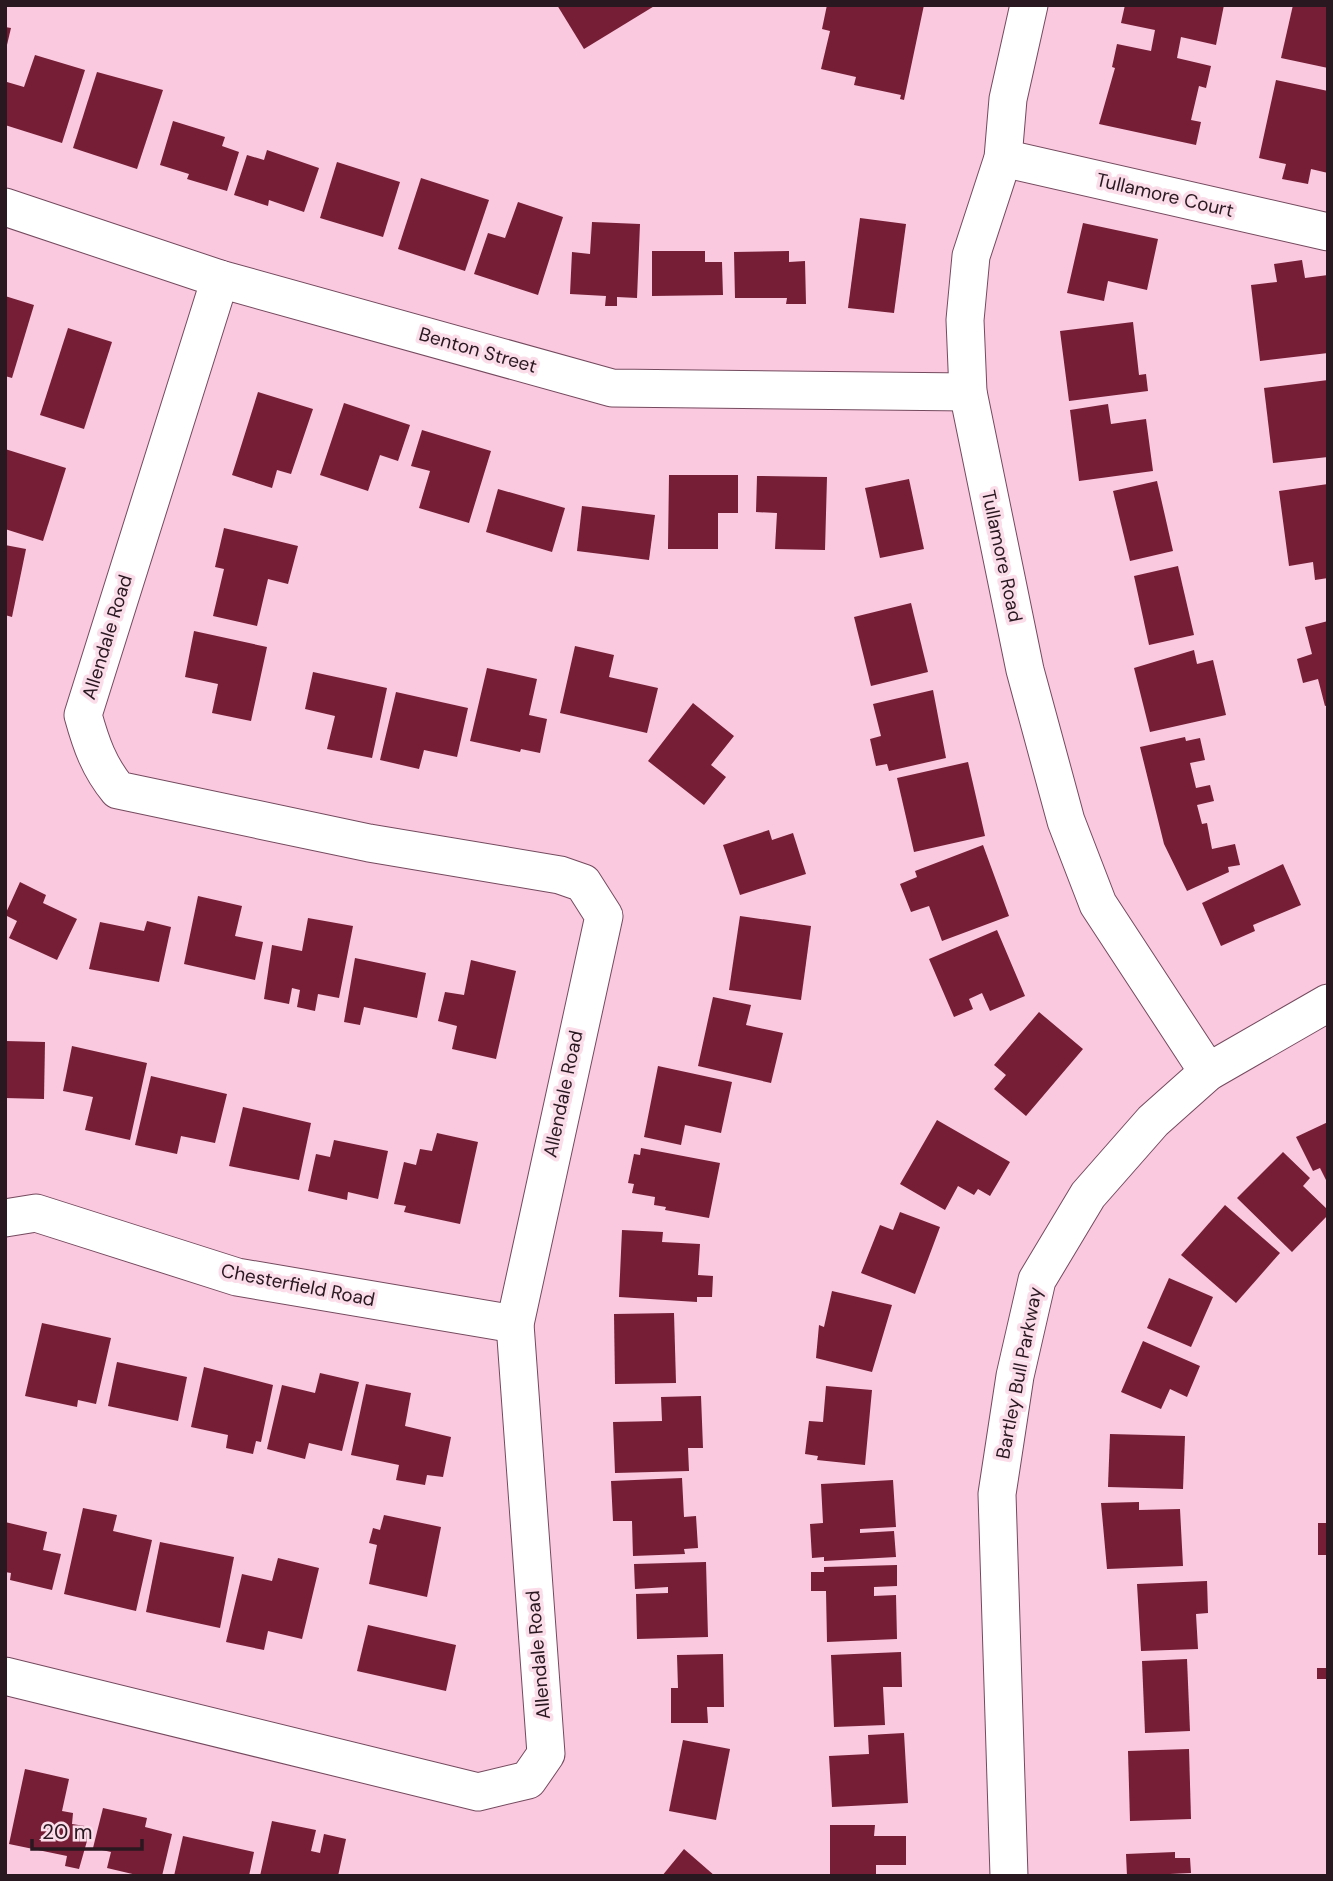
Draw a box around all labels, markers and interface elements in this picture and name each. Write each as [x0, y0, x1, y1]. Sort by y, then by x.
street label: Tullamore Court [1094, 167, 1236, 223]
street label: Benton Street [416, 321, 540, 379]
street label: Tullamore Road [976, 488, 1028, 624]
street label: Allendale Road [76, 571, 138, 703]
street label: Allendale Road [537, 1028, 589, 1160]
street label: Chesterfield Road [219, 1258, 377, 1312]
street label: Bartley Bull Parkway [990, 1284, 1048, 1461]
street label: Allendale Road [520, 1589, 556, 1721]
scale bar [32, 1808, 142, 1852]
text: 20 m [42, 1818, 93, 1846]

